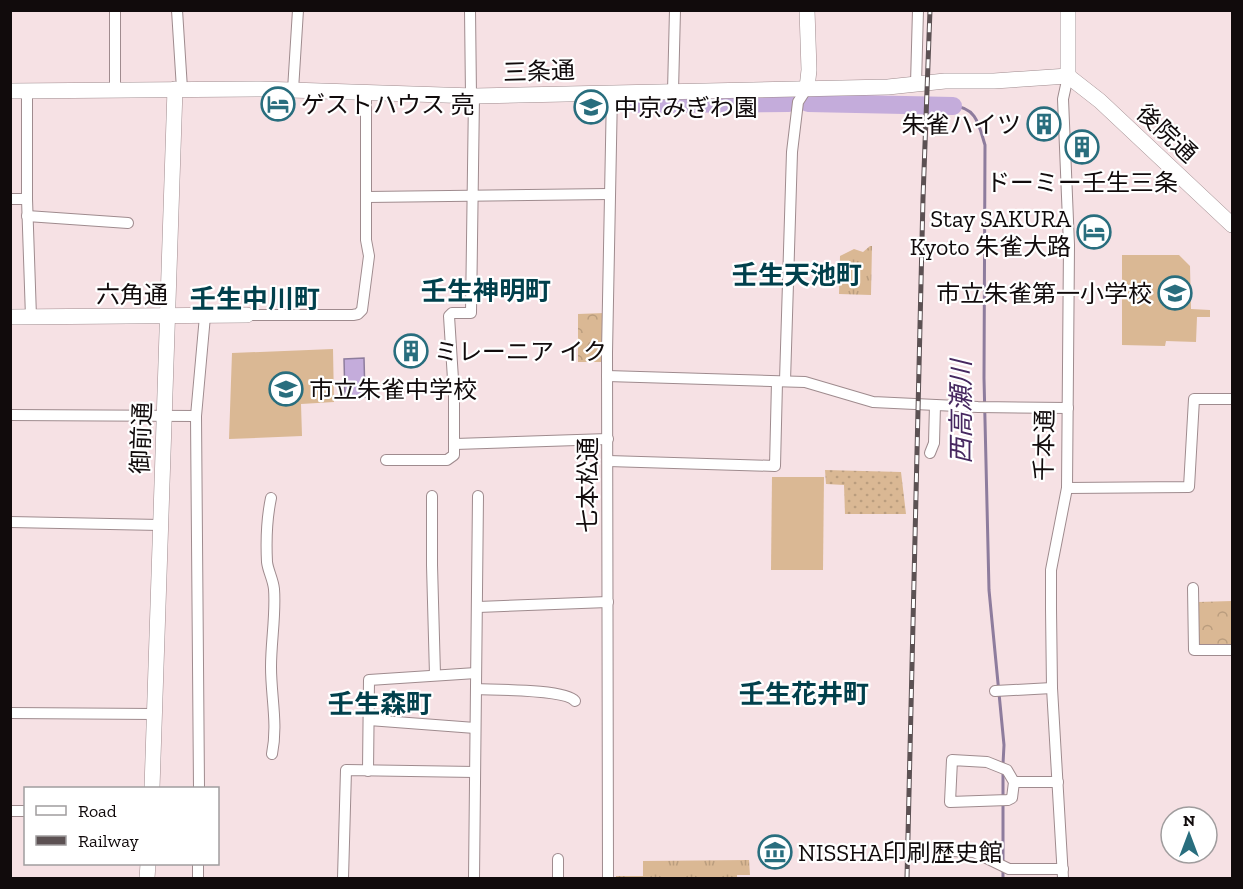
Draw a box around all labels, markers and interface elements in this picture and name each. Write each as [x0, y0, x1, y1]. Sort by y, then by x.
street label: 三条通 [503, 55, 575, 87]
hotel icon: ゲストハウス 亮 [260, 86, 296, 122]
school or university icon: 中京みぎわ園 [573, 89, 609, 125]
place label: ゲストハウス 亮 [301, 90, 474, 119]
place label: 中京みぎわ園 [614, 93, 758, 122]
street label: 後院通 [1131, 98, 1203, 168]
building icon: 朱雀ハイツ [1026, 106, 1062, 142]
place label: 朱雀ハイツ [901, 110, 1021, 139]
building icon: ドーミー壬生三条 [1064, 129, 1100, 165]
place label: ドーミー壬生三条 [986, 168, 1178, 197]
place label: Stay SAKURA Kyoto 朱雀大路 [910, 204, 1071, 261]
hotel icon: Stay SAKURA Kyoto 朱雀大路 [1076, 214, 1112, 250]
district label: 壬生天池町 [732, 259, 862, 291]
district label: 壬生神明町 [421, 275, 551, 307]
school or university icon: 市立朱雀第一小学校 [1157, 275, 1193, 311]
place label: 市立朱雀第一小学校 [936, 279, 1152, 308]
street label: 六角通 [96, 280, 168, 309]
district label: 壬生中川町 [190, 283, 320, 315]
building icon: ミレーニア イク [393, 333, 429, 369]
place label: ミレーニア イク [434, 337, 607, 366]
water label: 西高瀬川 [945, 357, 977, 464]
school or university icon: 市立朱雀中学校 [268, 371, 304, 407]
place label: 市立朱雀中学校 [309, 375, 477, 404]
street label: 御前通 [125, 402, 157, 474]
street label: 千本通 [1029, 409, 1059, 481]
street label: 七本松通 [573, 437, 602, 533]
district label: 壬生花井町 [739, 678, 869, 710]
district label: 壬生森町 [328, 688, 432, 720]
legend [24, 787, 219, 865]
text: Road [78, 800, 117, 822]
north arrow [1159, 805, 1219, 865]
text: N [1183, 811, 1195, 830]
text: Railway [78, 830, 140, 852]
museum icon: NISSHA印刷歴史館 [757, 834, 793, 870]
place label: NISSHA印刷歴史館 [798, 838, 1003, 867]

